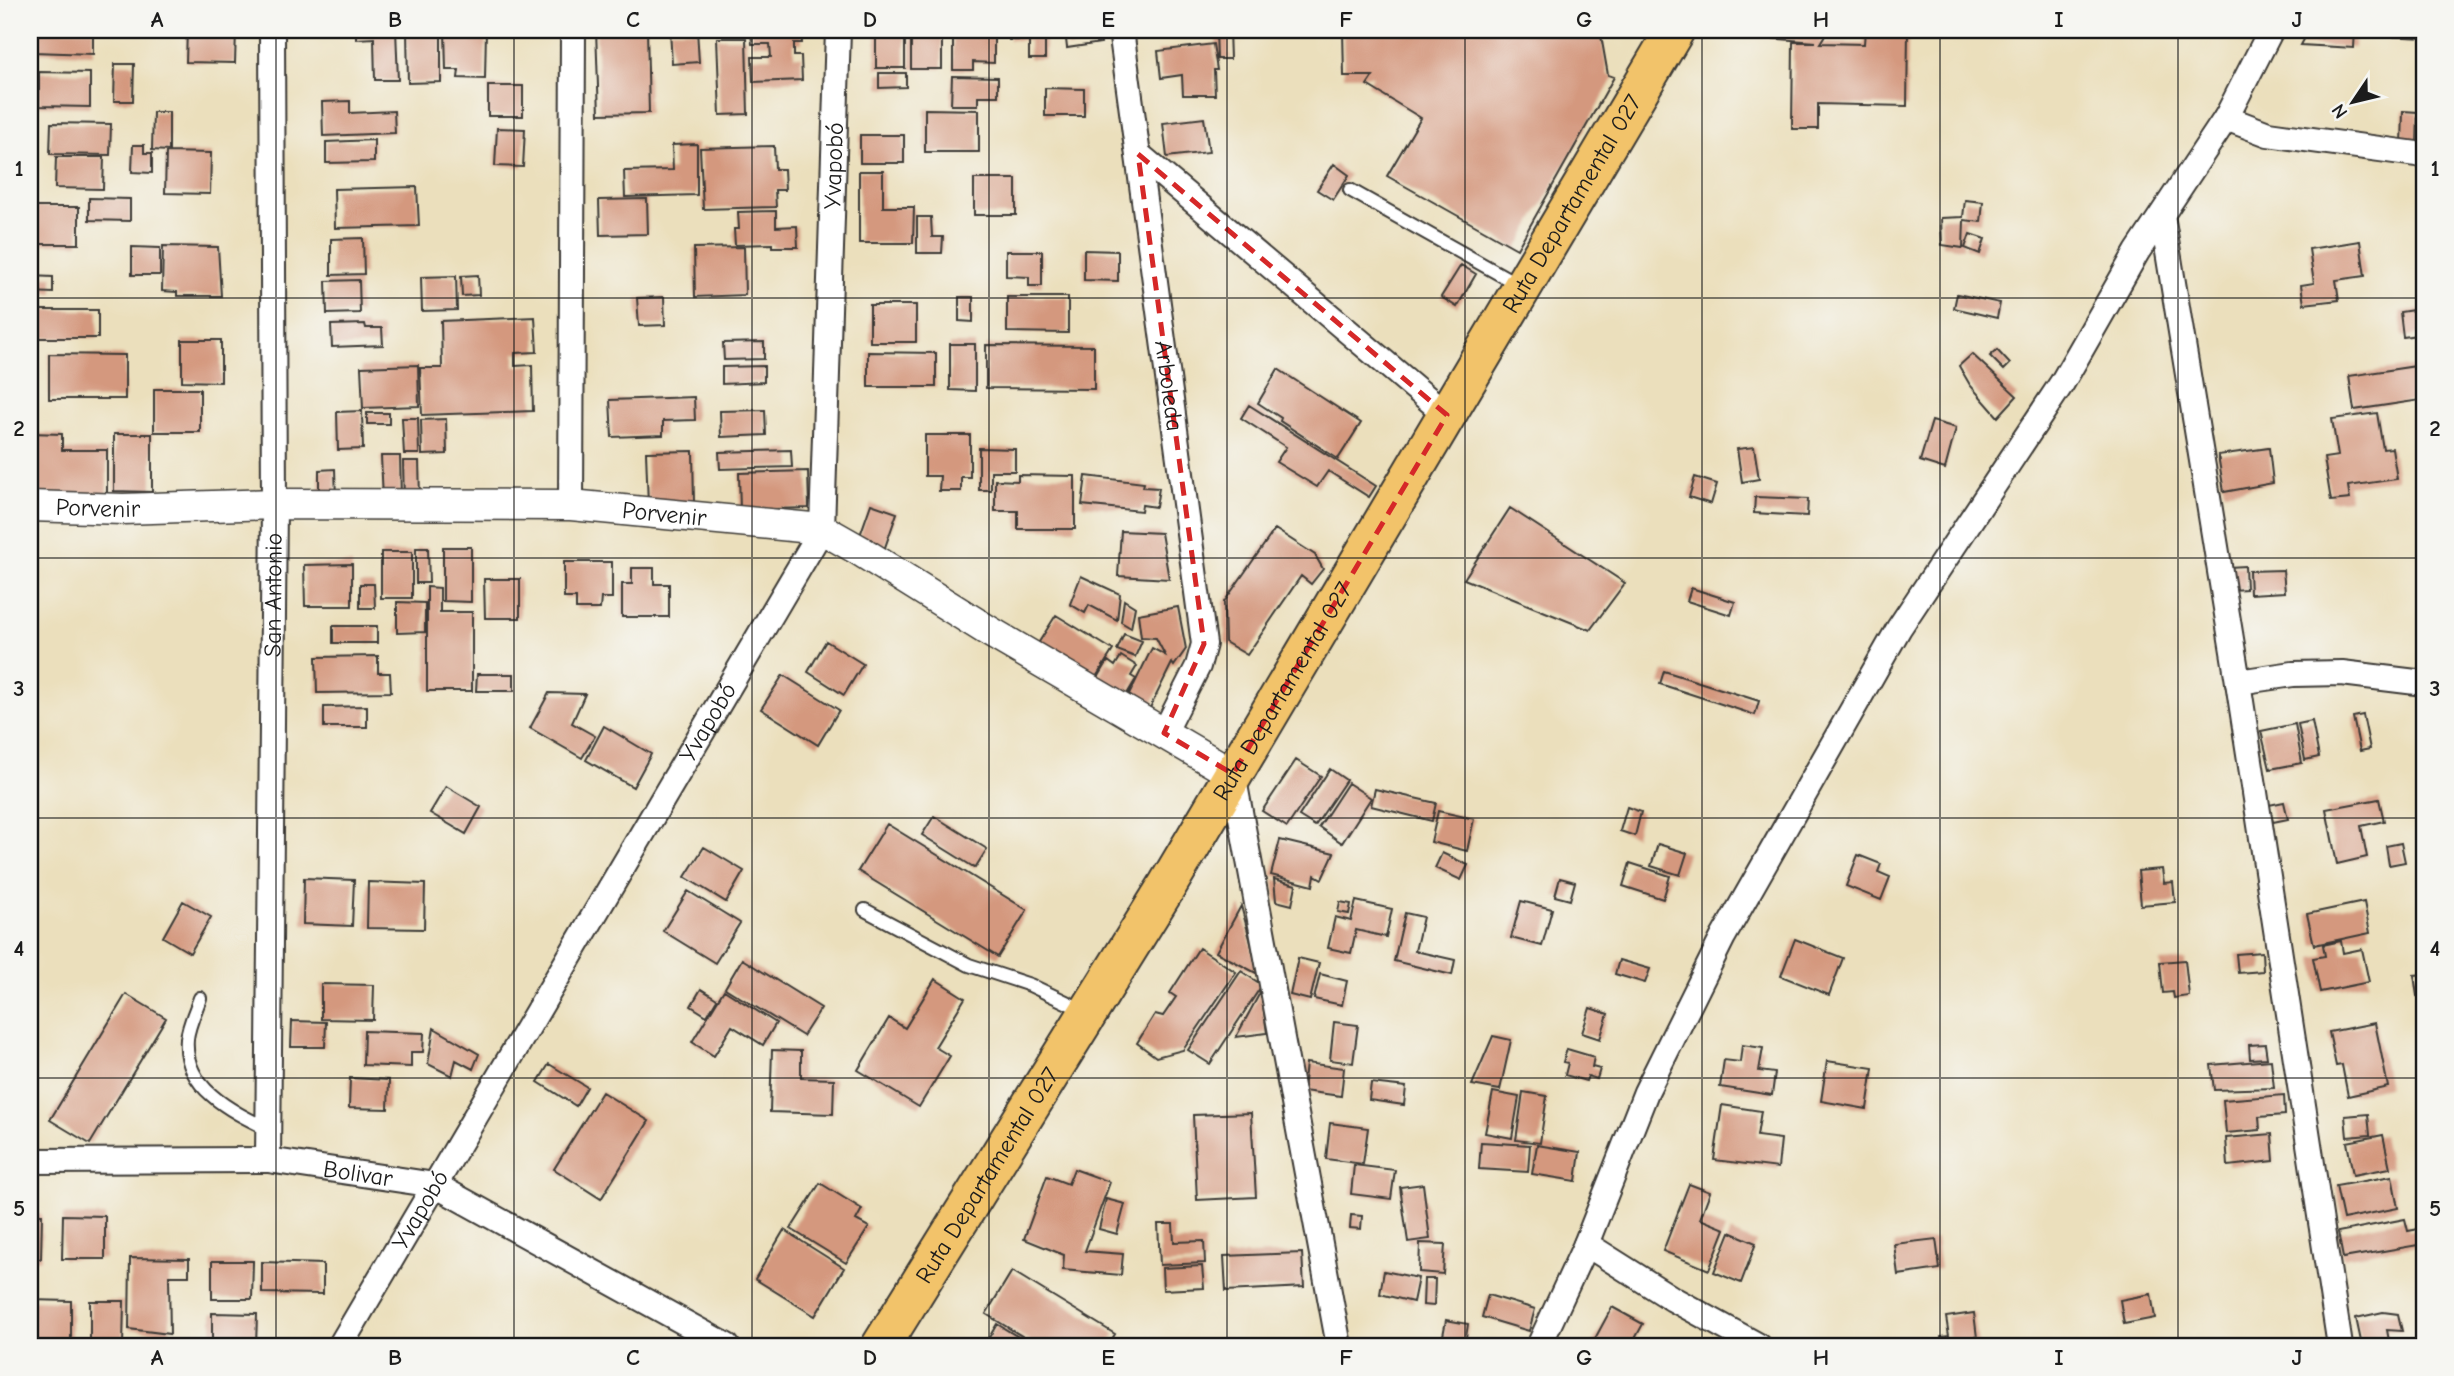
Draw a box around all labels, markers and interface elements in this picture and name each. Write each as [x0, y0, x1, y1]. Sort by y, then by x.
text: A [151, 6, 164, 33]
text: B [388, 6, 402, 33]
text: C [626, 6, 640, 33]
text: D [863, 6, 877, 33]
text: E [1101, 6, 1115, 33]
text: F [1339, 6, 1353, 33]
text: G [1576, 6, 1592, 33]
text: H [1813, 6, 1829, 33]
text: I [2054, 6, 2064, 33]
text: J [2292, 6, 2303, 33]
north arrow [2318, 66, 2388, 136]
street label: Ruta Departamental 027 [1496, 90, 1647, 318]
text: N [2327, 100, 2352, 123]
street label: Yvapobó [818, 122, 849, 210]
text: 1 [14, 155, 24, 182]
text: 1 [2430, 155, 2440, 182]
street label: Arboleda [1149, 339, 1189, 433]
text: 2 [13, 415, 25, 442]
text: 2 [2429, 415, 2441, 442]
street label: Porvenir [55, 493, 141, 523]
street label: Porvenir [621, 496, 708, 532]
street label: San Antonio [259, 533, 288, 657]
street label: Ruta Departamental 027 [1207, 577, 1358, 806]
text: 3 [13, 675, 25, 702]
text: 3 [2429, 675, 2441, 702]
street label: Yvapobó [674, 678, 742, 767]
text: 4 [14, 935, 25, 962]
text: 4 [2430, 935, 2441, 962]
street label: Ruta Departamental 027 [909, 1062, 1065, 1288]
street label: Bolivar [321, 1154, 395, 1193]
street label: Yvapobó [386, 1165, 455, 1255]
text: 5 [13, 1195, 25, 1222]
text: 5 [2429, 1195, 2441, 1222]
text: A [151, 1344, 164, 1371]
text: B [388, 1344, 402, 1371]
text: C [626, 1344, 640, 1371]
text: D [863, 1344, 877, 1371]
text: E [1101, 1344, 1115, 1371]
text: F [1339, 1344, 1353, 1371]
text: G [1576, 1344, 1592, 1371]
text: H [1813, 1344, 1829, 1371]
text: I [2054, 1344, 2064, 1371]
text: J [2292, 1344, 2303, 1371]

